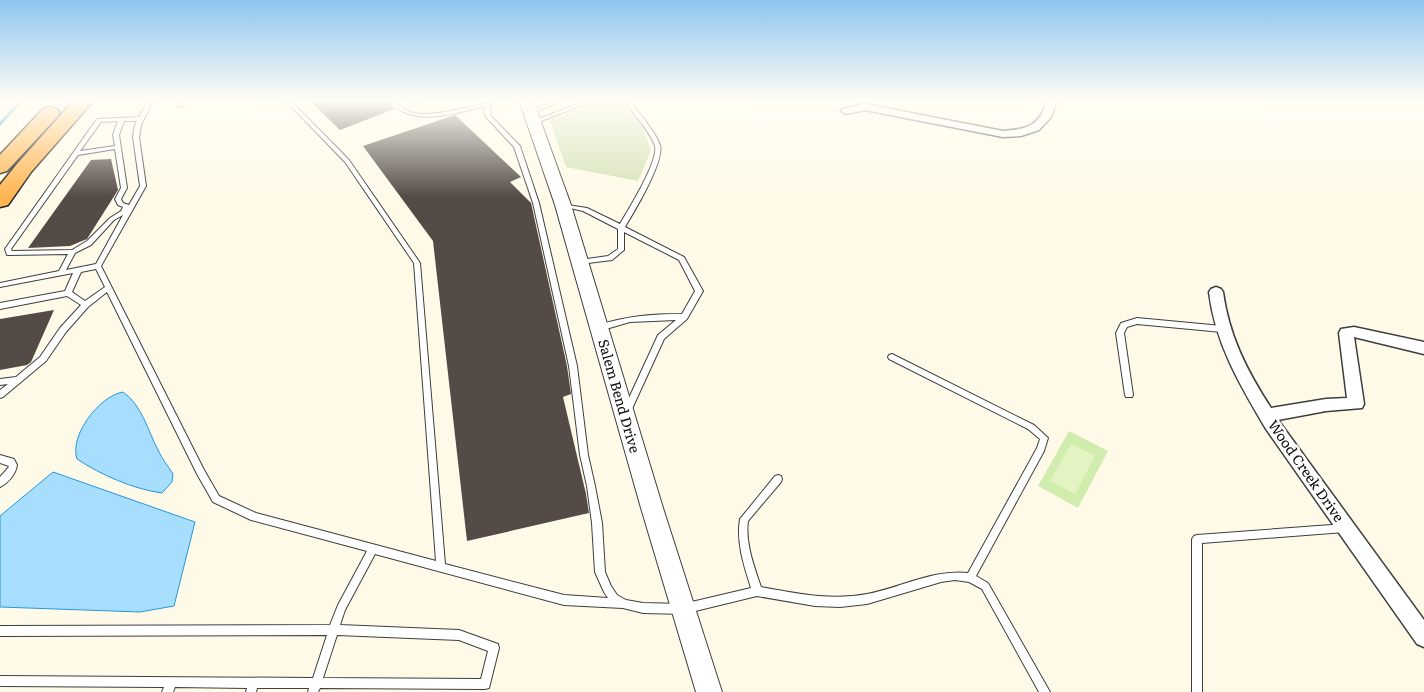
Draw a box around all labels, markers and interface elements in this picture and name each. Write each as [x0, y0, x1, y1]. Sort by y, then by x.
street label: Salem Bend Drive [594, 336, 646, 455]
street label: Wood Creek Drive [1264, 415, 1350, 526]

